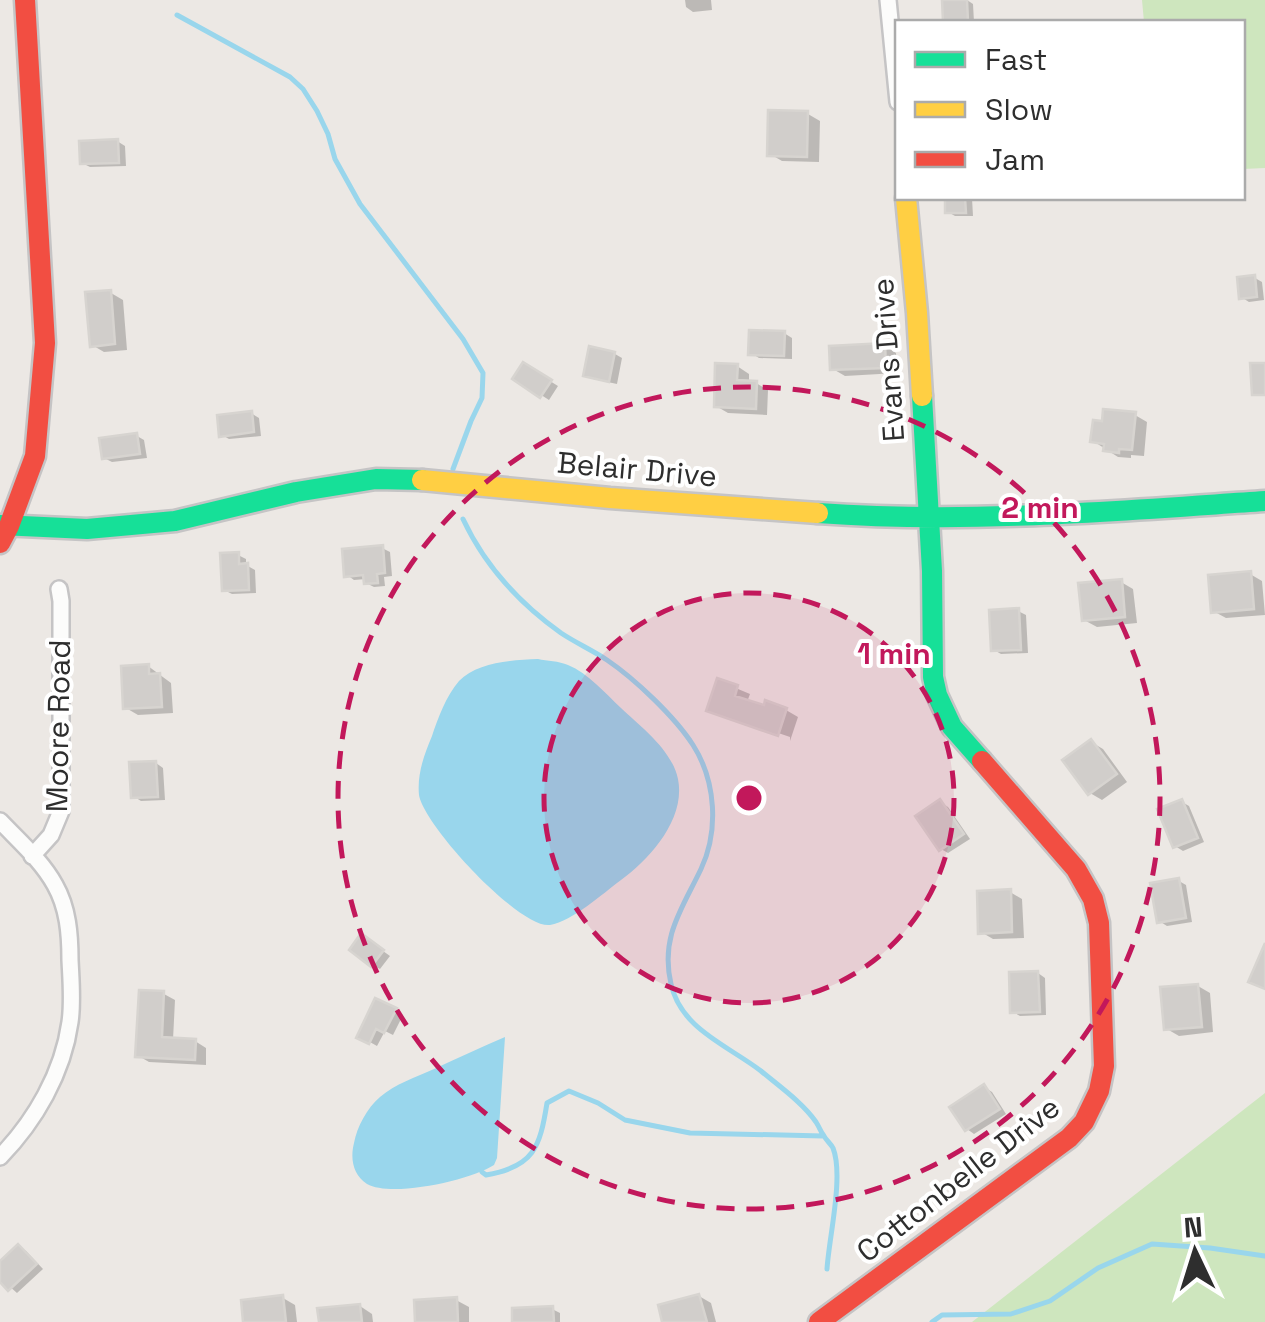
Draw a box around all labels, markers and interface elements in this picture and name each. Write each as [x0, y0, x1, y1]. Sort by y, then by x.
legend [895, 20, 1245, 200]
text: Fast [985, 40, 1047, 79]
text: Slow [985, 90, 1053, 129]
text: Jam [985, 140, 1045, 179]
street label: Evans Drive [863, 277, 913, 443]
street label: Belair Drive [555, 443, 719, 495]
text: 2 min [1001, 488, 1079, 527]
text: 1 min [857, 634, 931, 673]
street label: Moore Road [37, 639, 79, 813]
centre of rings [731, 780, 767, 816]
street label: Cottonbelle Drive [849, 1088, 1067, 1270]
north arrow [1145, 1202, 1245, 1302]
text: N [1183, 1208, 1204, 1246]

